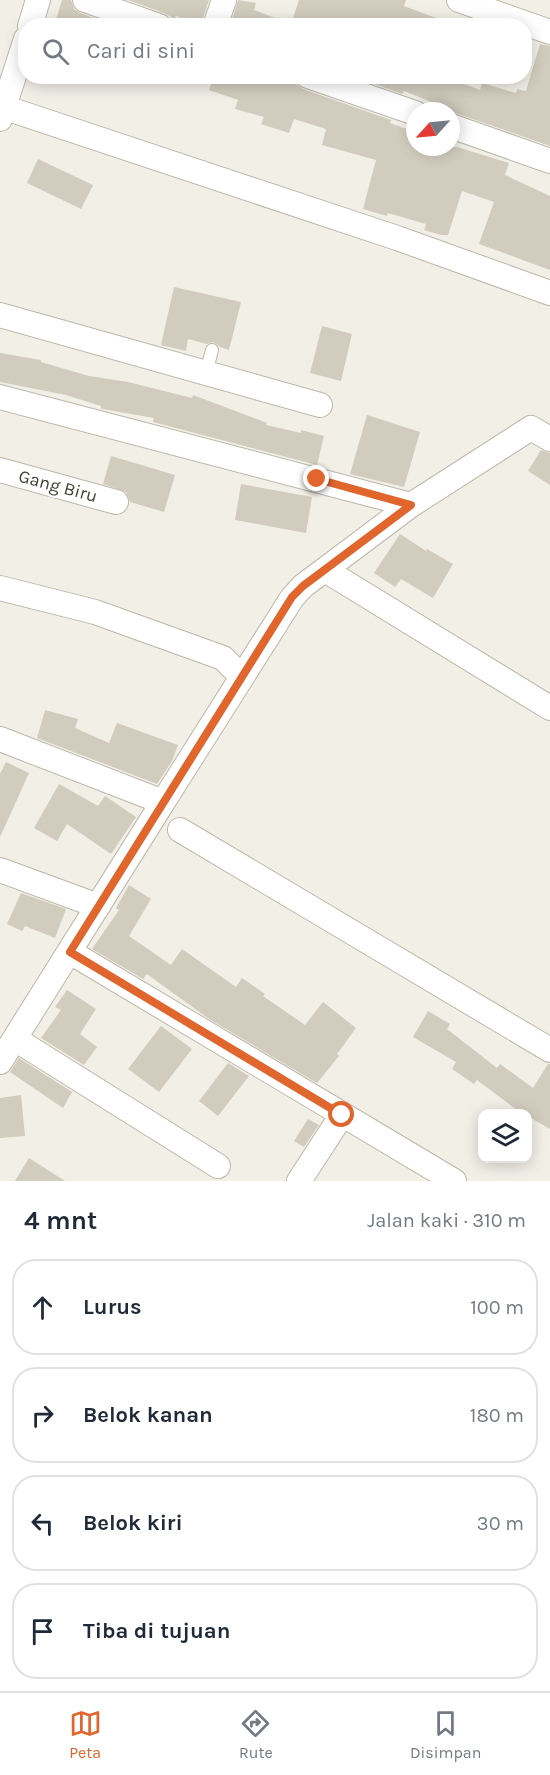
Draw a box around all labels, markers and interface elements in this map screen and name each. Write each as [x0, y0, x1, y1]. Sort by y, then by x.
search box [18, 18, 532, 84]
icon: search [39, 35, 72, 68]
text: Cari di sini [87, 38, 195, 64]
north arrow [406, 102, 460, 156]
street label: Gang Biru [16, 465, 100, 507]
route end [303, 465, 329, 491]
route start [328, 1101, 354, 1127]
map controls [478, 1109, 532, 1163]
button: layers [478, 1109, 532, 1163]
text: 4 mnt [24, 1205, 97, 1236]
text: Jalan kaki · 310 m [367, 1209, 526, 1232]
icon: ahead [26, 1291, 59, 1324]
text: Lurus [83, 1294, 142, 1320]
text: 100 m [470, 1296, 524, 1319]
icon: right [26, 1399, 59, 1432]
text: Belok kanan [83, 1402, 213, 1428]
text: 180 m [470, 1404, 524, 1427]
icon: left [26, 1507, 59, 1540]
text: Belok kiri [83, 1510, 183, 1536]
text: 30 m [477, 1512, 524, 1535]
icon: arrive [26, 1615, 59, 1648]
text: Tiba di tujuan [83, 1618, 230, 1644]
tab: Peta [69, 1707, 102, 1762]
tab: Rute [239, 1707, 273, 1762]
tab: Disimpan [410, 1707, 481, 1762]

